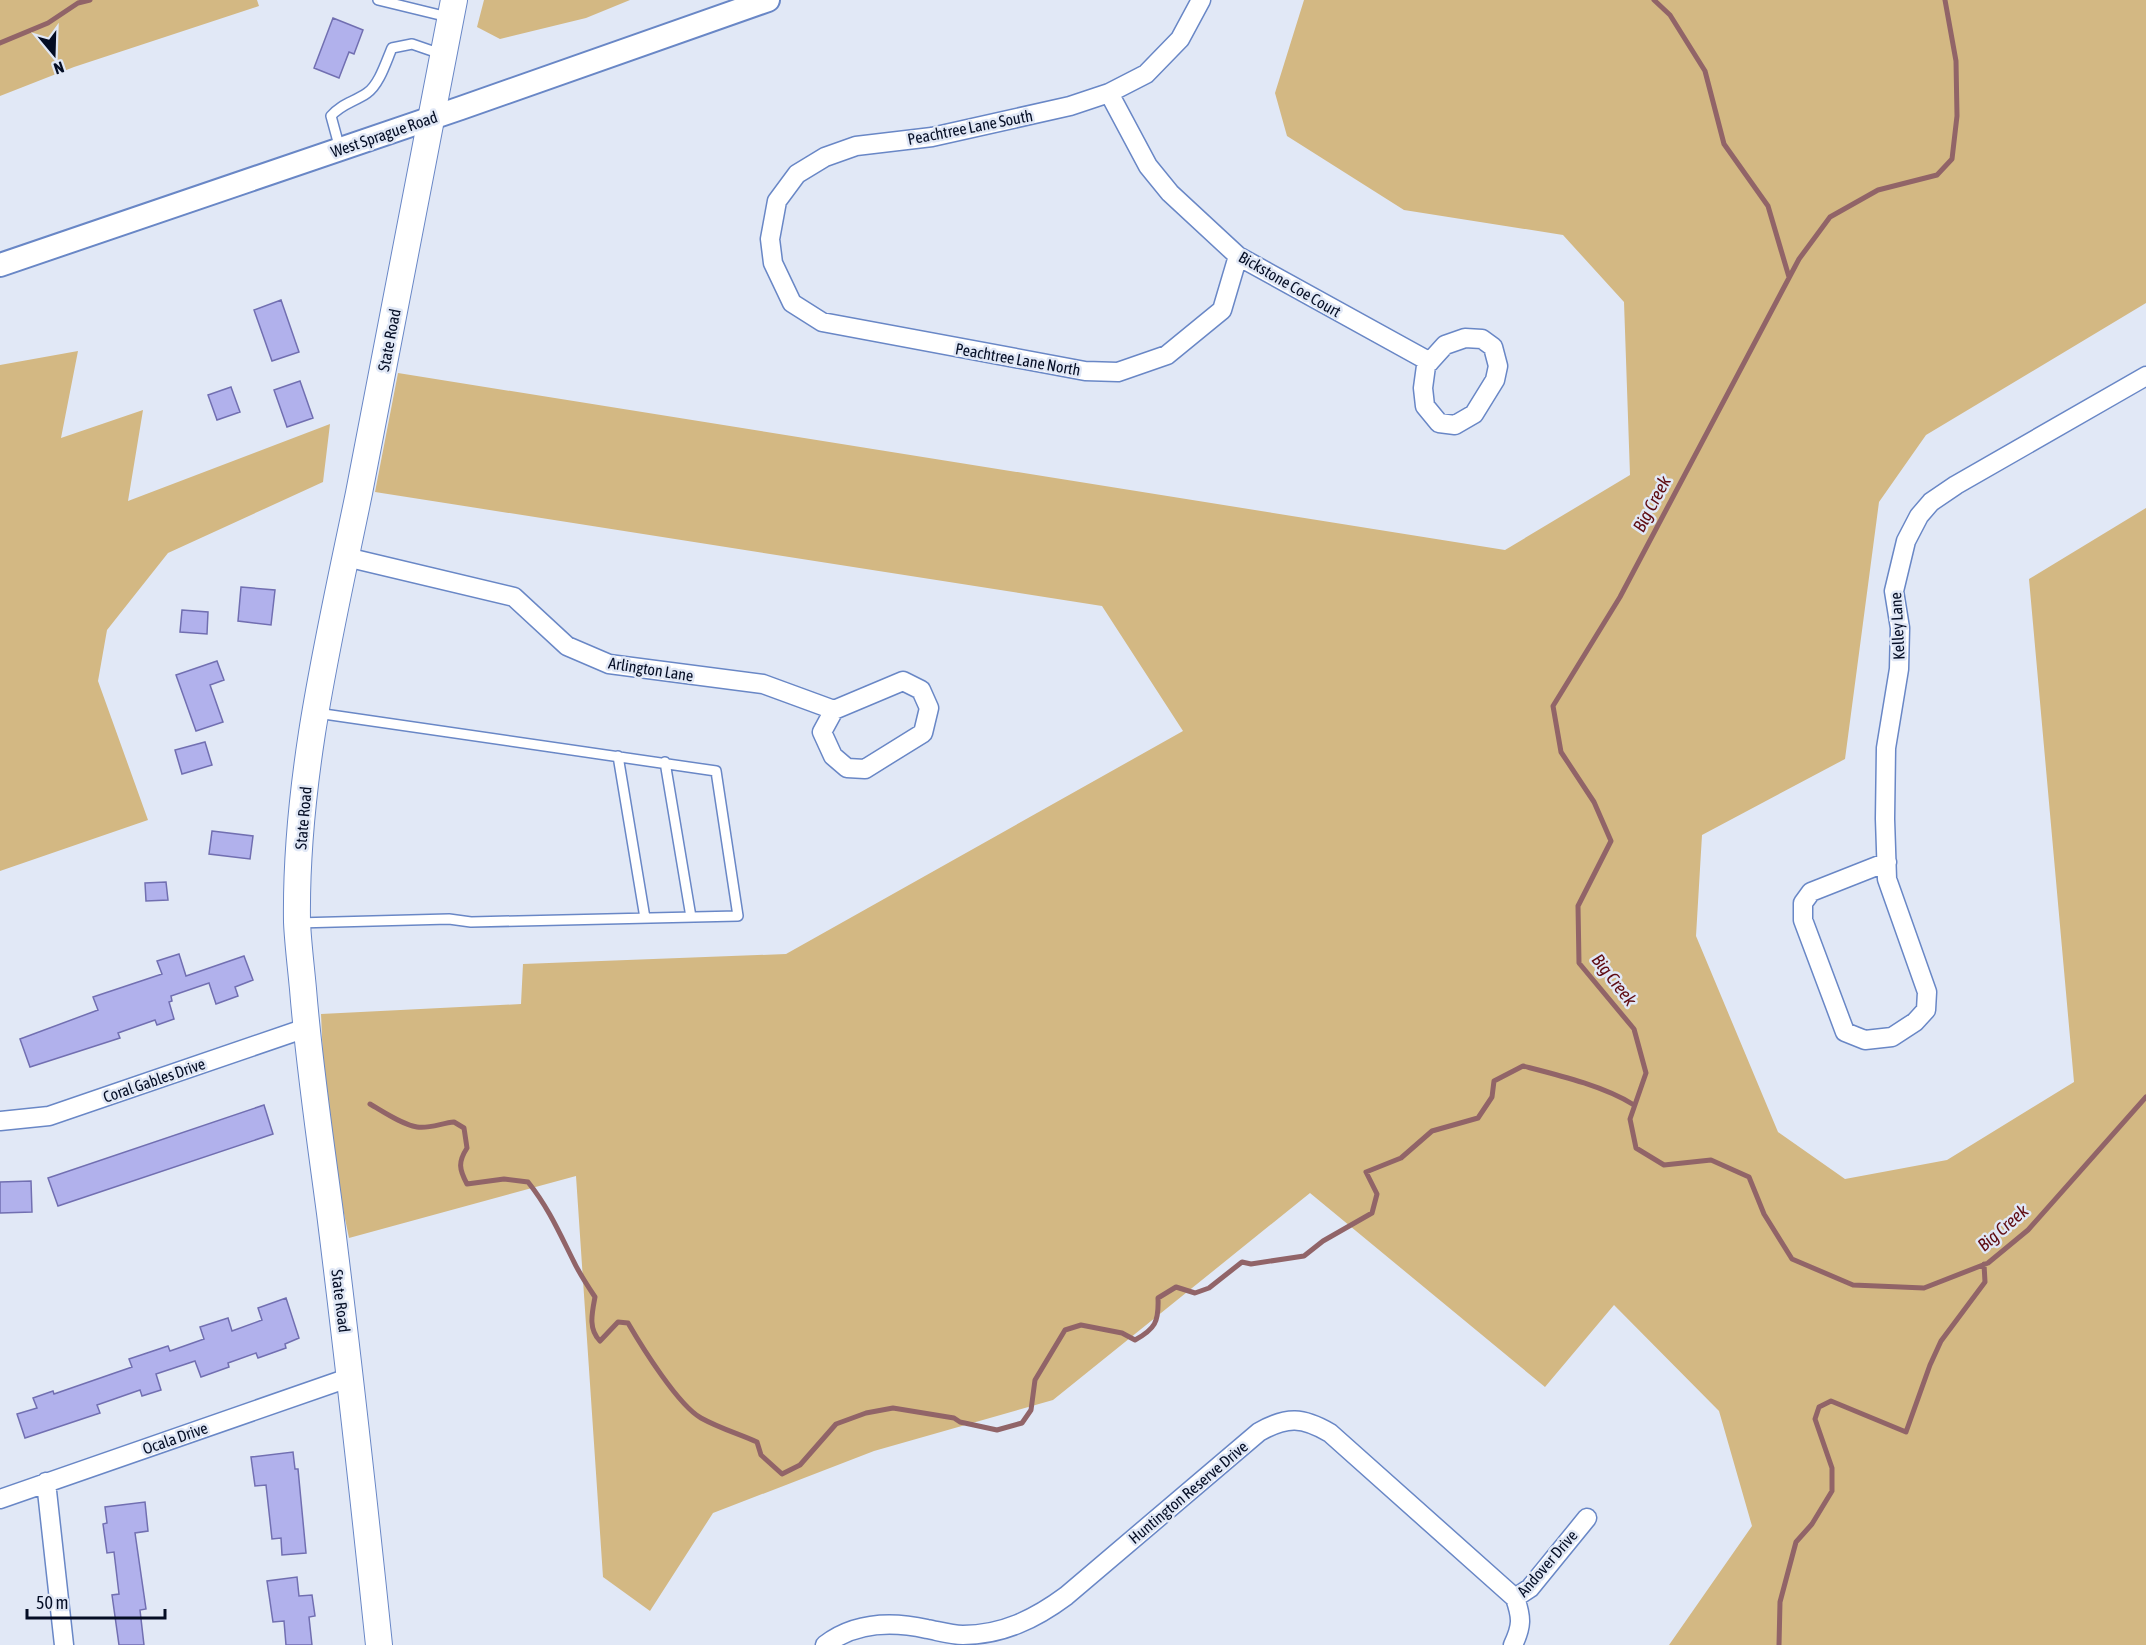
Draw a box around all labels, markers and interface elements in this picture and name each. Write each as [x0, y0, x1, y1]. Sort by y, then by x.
north arrow [24, 24, 84, 84]
text: N [51, 58, 66, 78]
street label: Peachtree Lane South [906, 106, 1034, 148]
street label: West Sprague Road [328, 107, 440, 162]
street label: Bickstone Coe Court [1236, 247, 1345, 321]
street label: State Road [374, 307, 404, 373]
street label: Peachtree Lane North [954, 339, 1082, 379]
water label: Big Creek [1628, 471, 1676, 535]
street label: Kelley Lane [1886, 592, 1909, 660]
street label: Arlington Lane [607, 653, 695, 686]
street label: State Road [291, 786, 315, 850]
water label: Big Creek [1588, 949, 1642, 1011]
street label: Coral Gables Drive [101, 1054, 207, 1106]
water label: Big Creek [1973, 1199, 2033, 1255]
street label: State Road [328, 1269, 354, 1333]
street label: Ocala Drive [140, 1418, 210, 1458]
street label: Huntington Reserve Drive [1125, 1437, 1252, 1548]
street label: Andover Drive [1513, 1526, 1581, 1600]
scale bar [27, 1582, 165, 1620]
text: 50 m [36, 1592, 68, 1613]

